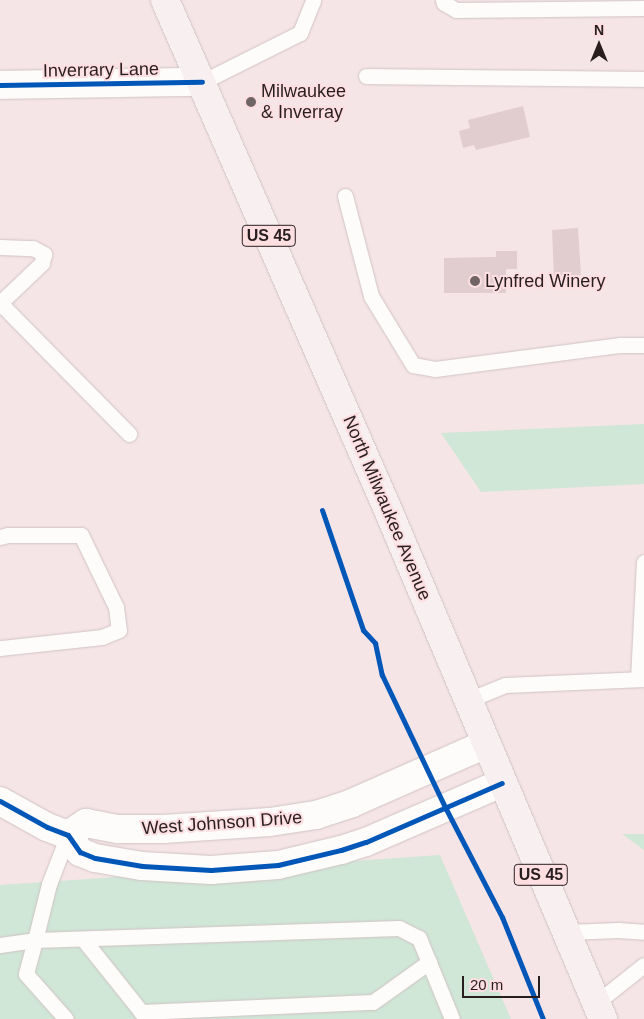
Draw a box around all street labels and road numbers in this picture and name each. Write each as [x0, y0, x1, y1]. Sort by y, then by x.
street label: Inverrary Lane [43, 58, 159, 82]
road number: US 45 [242, 222, 296, 250]
street label: North Milwaukee Avenue [338, 412, 436, 604]
street label: West Johnson Drive [141, 807, 303, 839]
road number: US 45 [514, 862, 568, 888]

